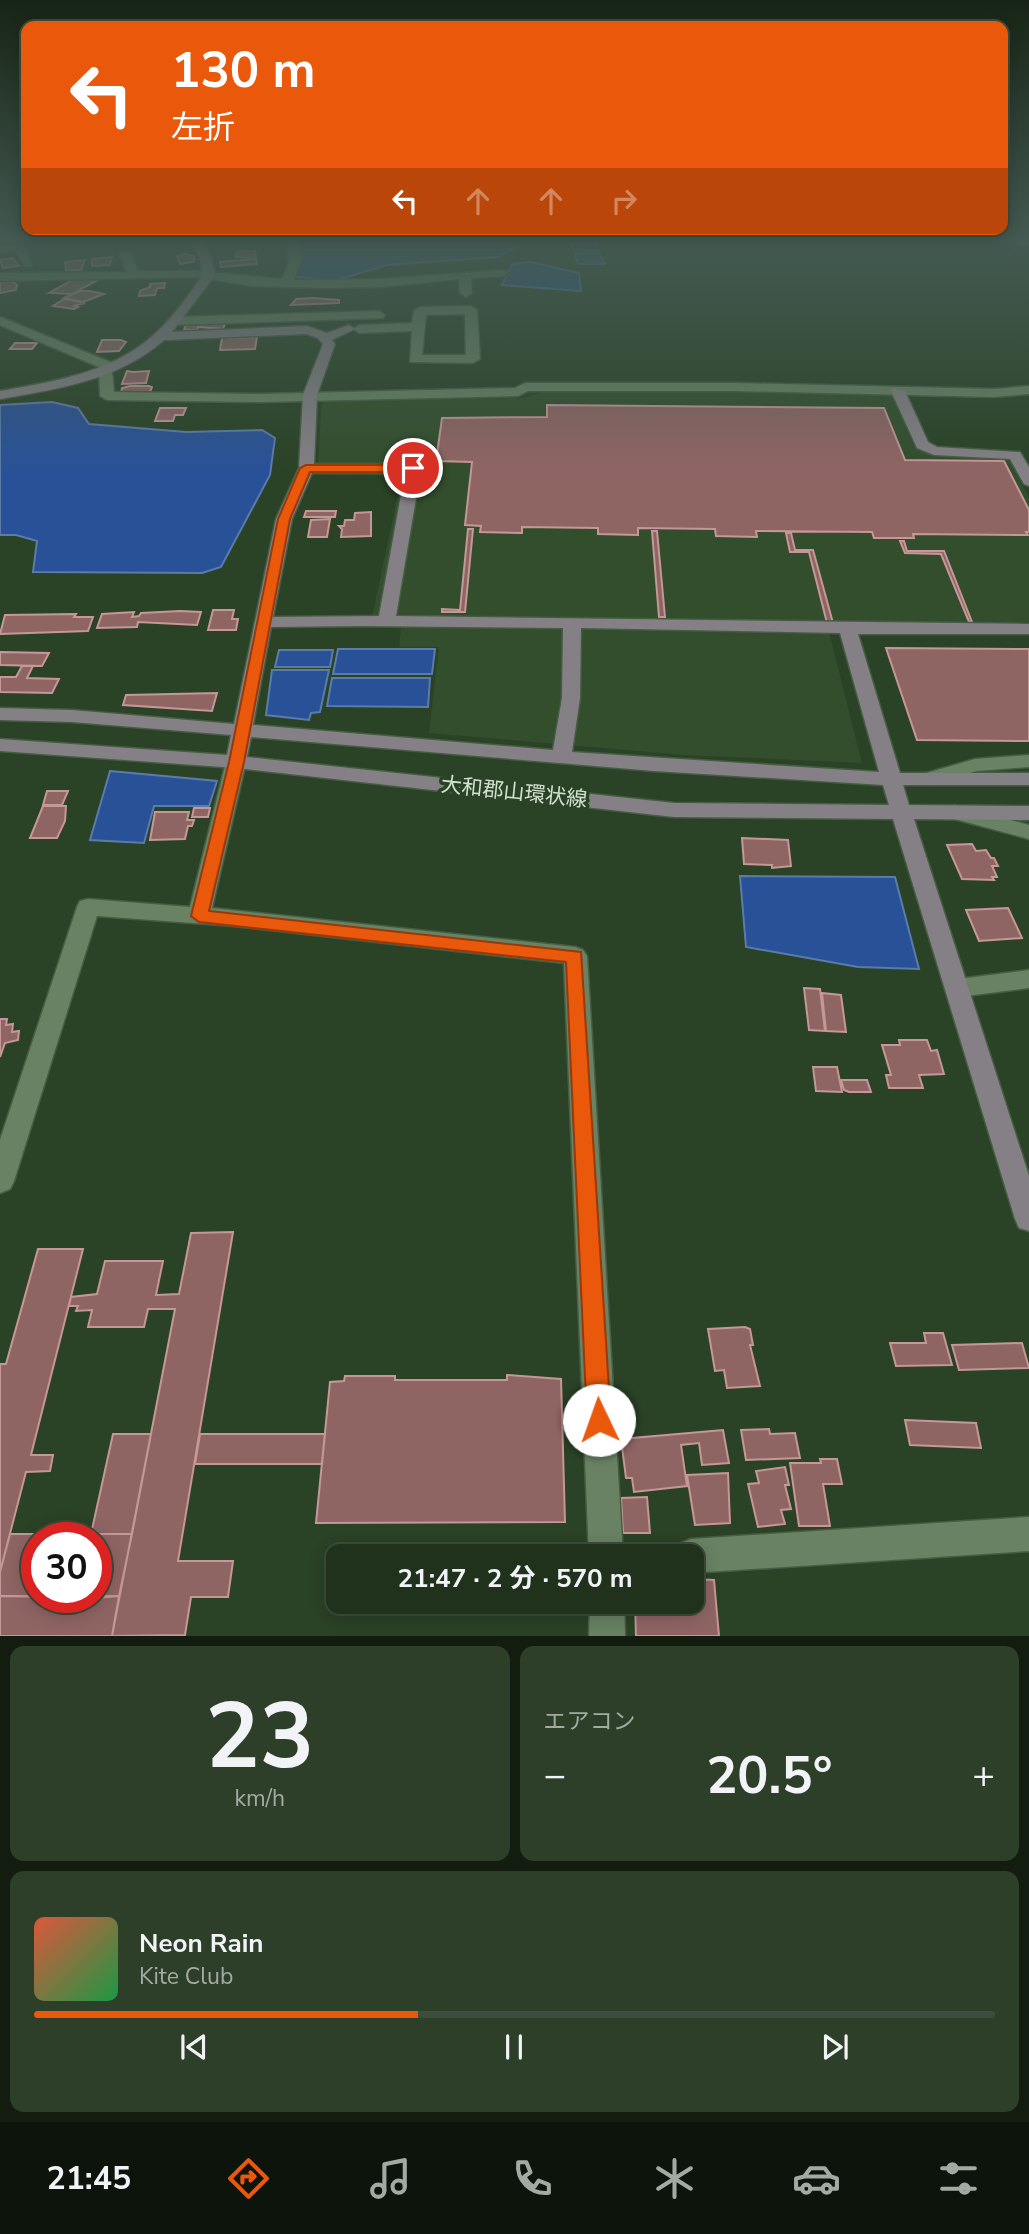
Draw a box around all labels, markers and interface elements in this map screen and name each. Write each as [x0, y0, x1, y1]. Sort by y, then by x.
text: 130 m [171, 37, 315, 104]
icon: left [56, 49, 147, 140]
text: 左折 [171, 106, 235, 149]
icon: left [386, 182, 424, 220]
icon: ahead [459, 182, 497, 220]
icon: ahead [532, 182, 570, 220]
icon: right [605, 182, 643, 220]
pin [383, 438, 443, 498]
icon: arrive [394, 449, 432, 487]
street label: 大和郡山環状線 [439, 770, 589, 814]
position arrow [562, 1383, 636, 1457]
speed limit sign: 30 [21, 1522, 112, 1613]
text: 21:47 · 2 分 · 570 m [397, 1561, 633, 1596]
text: 23 [205, 1675, 314, 1799]
text: エアコン [544, 1706, 636, 1737]
text: 20.5° [706, 1740, 832, 1811]
text: − [544, 1750, 566, 1801]
text: + [972, 1750, 995, 1801]
text: km/h [234, 1783, 285, 1814]
text: Neon Rain [139, 1926, 264, 1961]
text: Kite Club [139, 1961, 233, 1992]
icon: previous [175, 2028, 213, 2066]
icon: pause [495, 2028, 533, 2066]
icon: next [816, 2028, 854, 2066]
icon: directions [224, 2154, 273, 2203]
icon: music [366, 2154, 415, 2203]
icon: phone [508, 2154, 557, 2203]
icon: climate [650, 2154, 699, 2203]
icon: car [792, 2154, 841, 2203]
icon: filters [934, 2154, 983, 2203]
text: 21:45 [46, 2157, 131, 2200]

